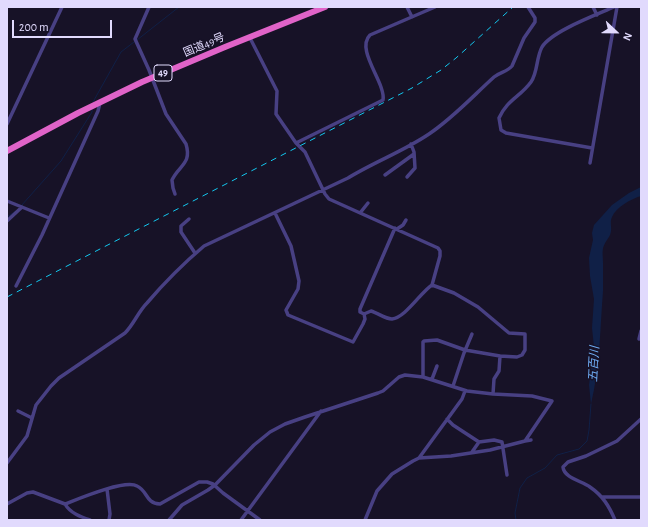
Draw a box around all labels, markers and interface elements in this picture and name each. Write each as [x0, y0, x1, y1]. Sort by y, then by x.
scale bar [14, 12, 114, 38]
north arrow [596, 12, 636, 52]
text: 200 m [19, 21, 49, 33]
street label: 国道49号 [181, 30, 227, 60]
text: N [621, 31, 634, 42]
road number: 49 [154, 65, 172, 81]
water label: 五百川 [586, 346, 602, 382]

